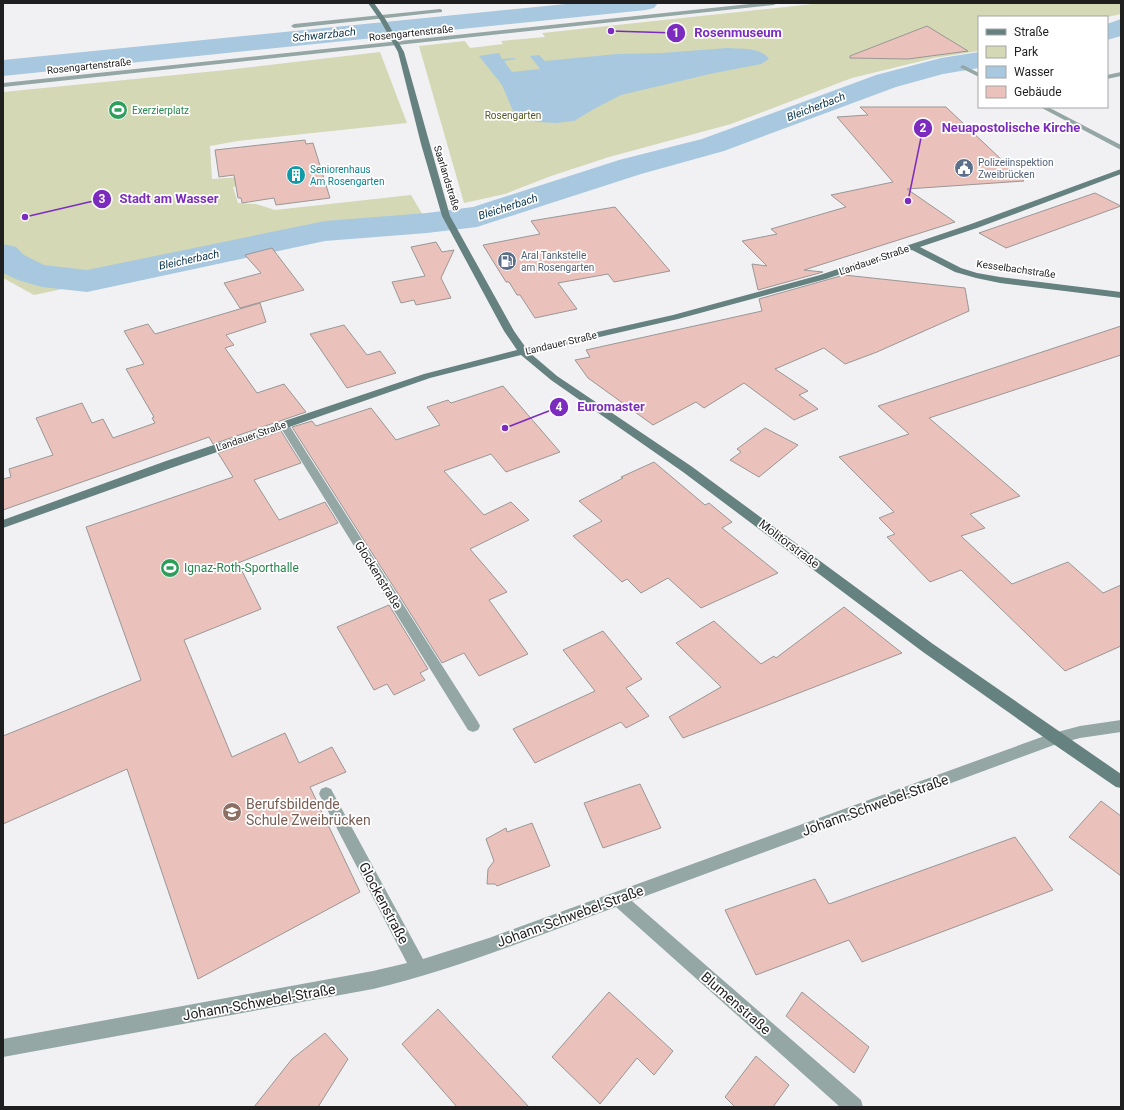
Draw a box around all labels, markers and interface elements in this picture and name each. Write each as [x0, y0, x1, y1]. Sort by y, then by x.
legend [978, 16, 1108, 108]
callout: Rosenmuseum [666, 20, 789, 45]
street label: Rosengartenstraße [368, 23, 454, 43]
water label: Schwarzbach [292, 25, 357, 45]
text: Rosenmuseum [694, 25, 782, 40]
text: Straße [1014, 25, 1049, 39]
text: 1 [673, 26, 679, 40]
text: Park [1014, 45, 1039, 59]
street label: Rosengartenstraße [46, 56, 132, 76]
text: Wasser [1014, 65, 1054, 79]
text: Gebäude [1014, 85, 1062, 99]
water label: Bleicherbach [785, 90, 847, 124]
sports icon: Exerzierplatz [107, 99, 129, 121]
place label: Exerzierplatz [132, 105, 189, 116]
park label: Rosengarten [485, 110, 541, 121]
callout: Neuapostolische Kirche [913, 115, 1088, 140]
text: Neuapostolische Kirche [942, 120, 1080, 135]
text: 2 [920, 121, 927, 135]
street label: Saarlandstraße [432, 144, 462, 212]
public building icon: Polizeiinspektion Zweibrücken [953, 157, 975, 179]
place label: Polizeiinspektion Zweibrücken [978, 157, 1053, 180]
building icon: Seniorenhaus Am Rosengarten [285, 164, 307, 186]
place label: Seniorenhaus Am Rosengarten [310, 164, 384, 187]
callout: Stadt am Wasser [92, 186, 227, 211]
text: Stadt am Wasser [119, 191, 219, 206]
water label: Bleicherbach [477, 191, 539, 223]
text: 3 [99, 192, 106, 206]
street label: Landauer Straße [838, 243, 910, 277]
water label: Bleicherbach [158, 247, 221, 273]
fuel station icon: Aral Tankstelle am Rosengarten [496, 250, 518, 272]
place label: Aral Tankstelle am Rosengarten [521, 250, 594, 273]
street label: Kesselbachstraße [976, 258, 1056, 280]
street label: Landauer Straße [524, 329, 598, 357]
callout: Euromaster [549, 394, 652, 419]
text: Euromaster [577, 399, 645, 414]
text: 4 [556, 400, 563, 414]
street label: Landauer Straße [215, 419, 287, 453]
street label: Molitorstraße [756, 517, 822, 571]
street label: Glockenstraße [352, 539, 404, 611]
sports icon: Ignaz-Roth-Sporthalle [159, 557, 181, 579]
place label: Ignaz-Roth-Sporthalle [184, 561, 299, 575]
street label: Johann-Schwebel-Straße [799, 771, 951, 839]
place label: Berufsbildende Schule Zweibrücken [246, 796, 371, 828]
school or university icon: Berufsbildende Schule Zweibrücken [221, 801, 243, 823]
street label: Glockenstraße [356, 860, 412, 946]
street label: Johann-Schwebel-Straße [494, 882, 646, 950]
street label: Blumenstraße [698, 968, 774, 1038]
street label: Johann-Schwebel-Straße [181, 981, 337, 1023]

